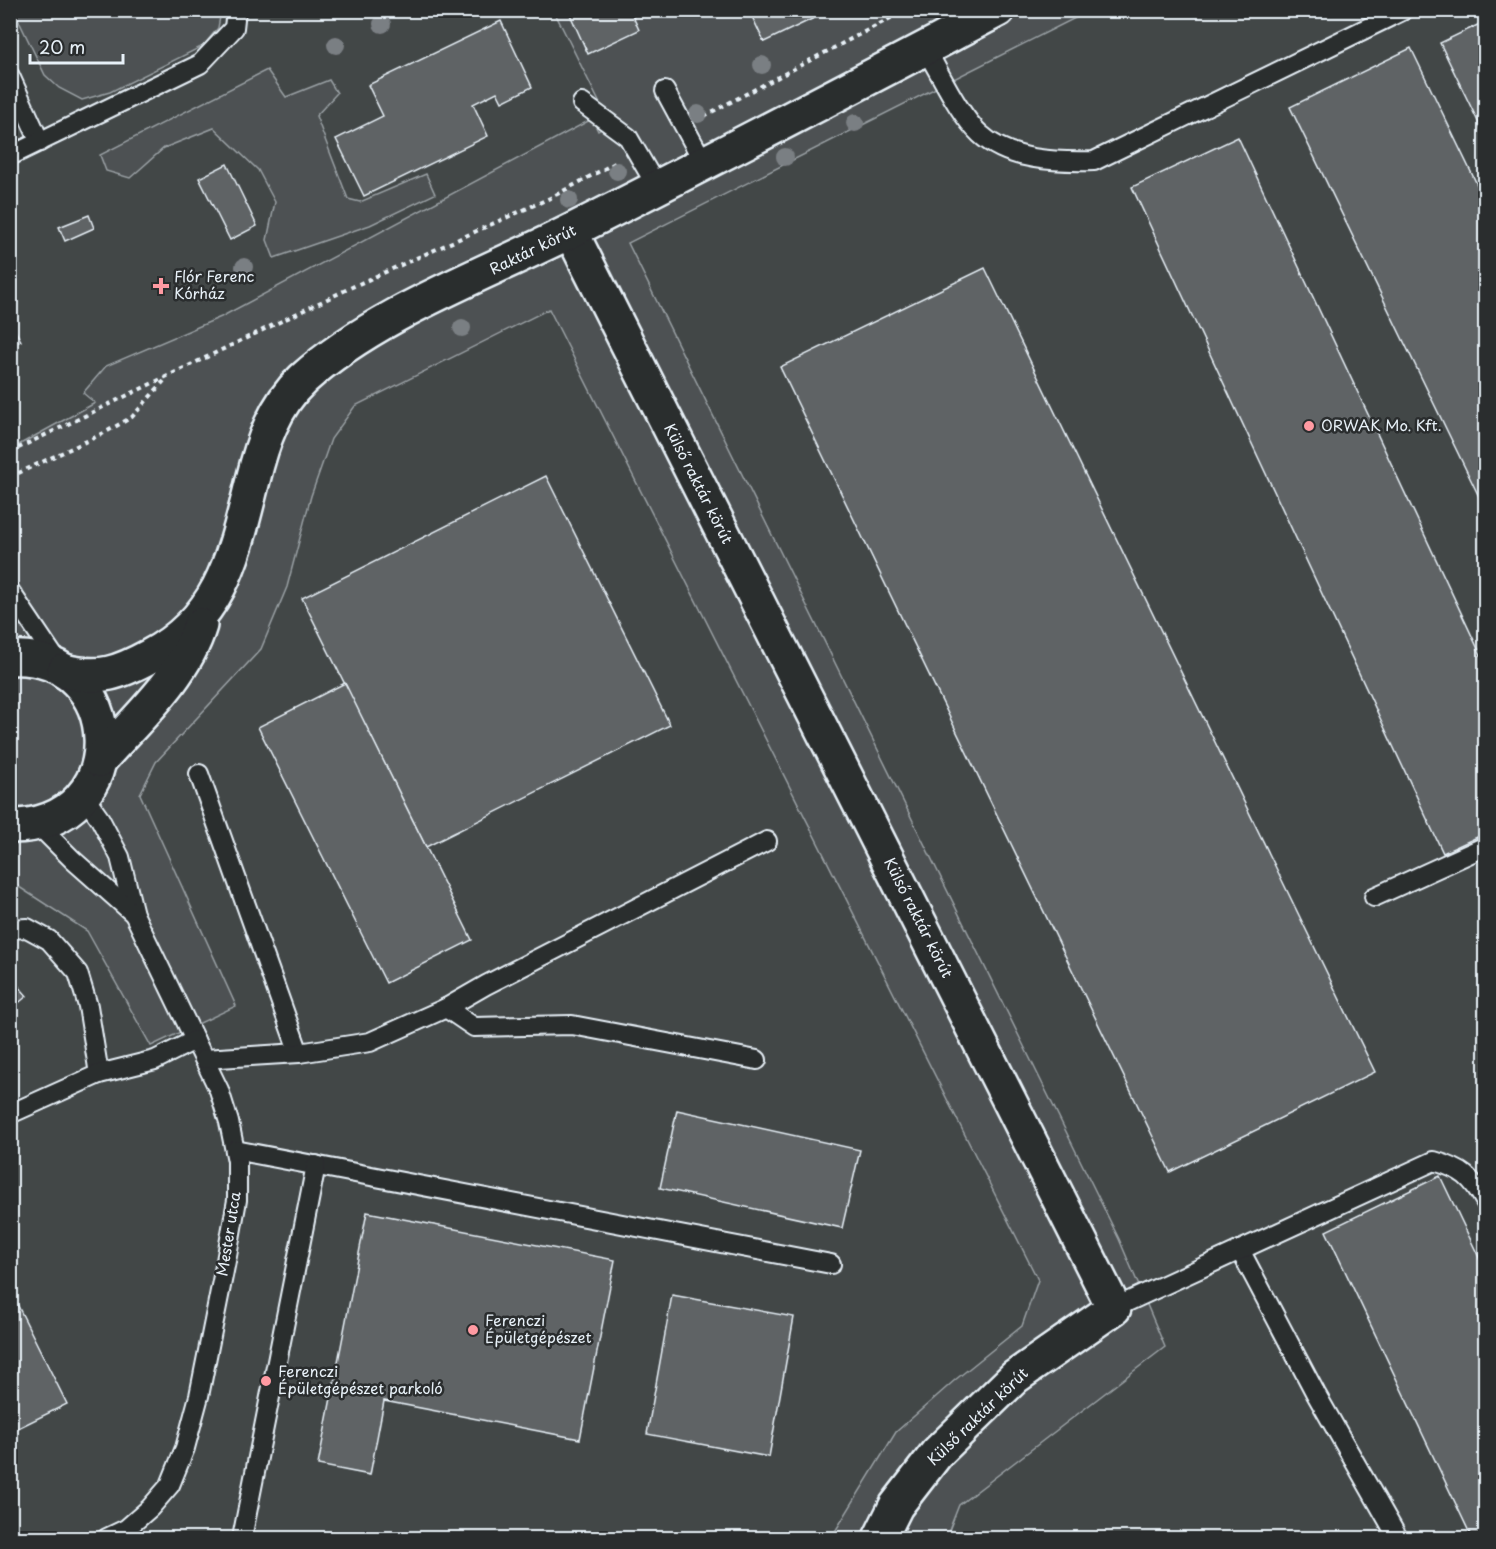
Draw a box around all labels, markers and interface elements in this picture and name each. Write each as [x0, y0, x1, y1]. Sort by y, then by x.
scale bar [30, 27, 123, 65]
text: 20 m [39, 33, 85, 60]
street label: Raktár körút [485, 218, 580, 280]
place label: Flór Ferenc Kórház [174, 264, 255, 304]
marker: Flór Ferenc Kórház [152, 277, 170, 295]
place label: ORWAK Mo. Kft. [1321, 413, 1442, 436]
street label: Külső raktár körút [659, 419, 740, 548]
marker: ORWAK Mo. Kft. [1302, 419, 1316, 433]
street label: Külső raktár körút [879, 853, 960, 982]
street label: Mester utca [209, 1189, 246, 1278]
place label: Ferenczi Épületgépészet [485, 1308, 592, 1348]
marker: Ferenczi Épületgépészet [466, 1323, 480, 1337]
place label: Ferenczi Épületgépészet parkoló [278, 1359, 443, 1399]
street label: Külső raktár körút [921, 1362, 1033, 1470]
marker: Ferenczi Épületgépészet parkoló [259, 1374, 273, 1388]

